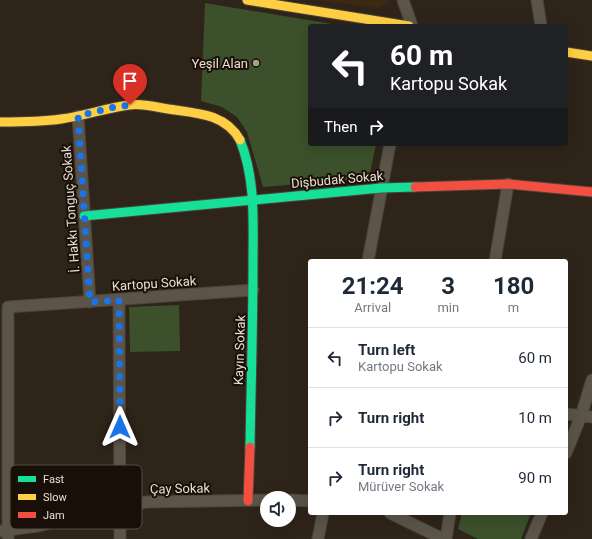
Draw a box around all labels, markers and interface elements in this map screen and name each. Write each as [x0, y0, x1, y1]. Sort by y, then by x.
text: 60 m [390, 39, 453, 72]
icon: left [324, 40, 376, 92]
place label: Yeşil Alan [192, 56, 248, 71]
marker: Yeşil Alan [251, 58, 261, 68]
pin [113, 64, 147, 105]
icon: arrive [119, 70, 141, 92]
text: Kartopu Sokak [390, 73, 507, 94]
icon: right [365, 116, 387, 138]
text: Then [324, 118, 357, 136]
street label: İ. Hakkı Tonguç Sokak [59, 144, 82, 273]
street label: Dişbudak Sokak [290, 168, 384, 191]
text: 21:24 [342, 272, 404, 300]
text: 3 [441, 272, 455, 300]
text: 180 [493, 272, 534, 300]
street label: Kartopu Sokak [111, 273, 197, 294]
text: Arrival [354, 300, 391, 315]
text: min [437, 300, 459, 315]
text: m [508, 300, 519, 315]
street label: Kayın Sokak [231, 314, 248, 385]
text: Turn left [358, 341, 415, 359]
icon: left [324, 347, 346, 369]
text: 60 m [518, 349, 552, 367]
text: Kartopu Sokak [358, 359, 443, 374]
position arrow [99, 406, 141, 448]
icon: right [324, 407, 346, 429]
text: Turn right [358, 409, 424, 427]
text: 10 m [518, 409, 552, 427]
text: Turn right [358, 461, 424, 479]
legend [10, 465, 142, 529]
icon: right [324, 467, 346, 489]
text: 90 m [518, 469, 552, 487]
text: Fast [43, 473, 65, 486]
text: Mürüver Sokak [358, 479, 444, 494]
street label: Çay Sokak [150, 480, 211, 497]
text: Slow [43, 491, 67, 504]
map controls [260, 491, 296, 527]
button: sound [260, 491, 296, 527]
text: Jam [43, 509, 65, 522]

